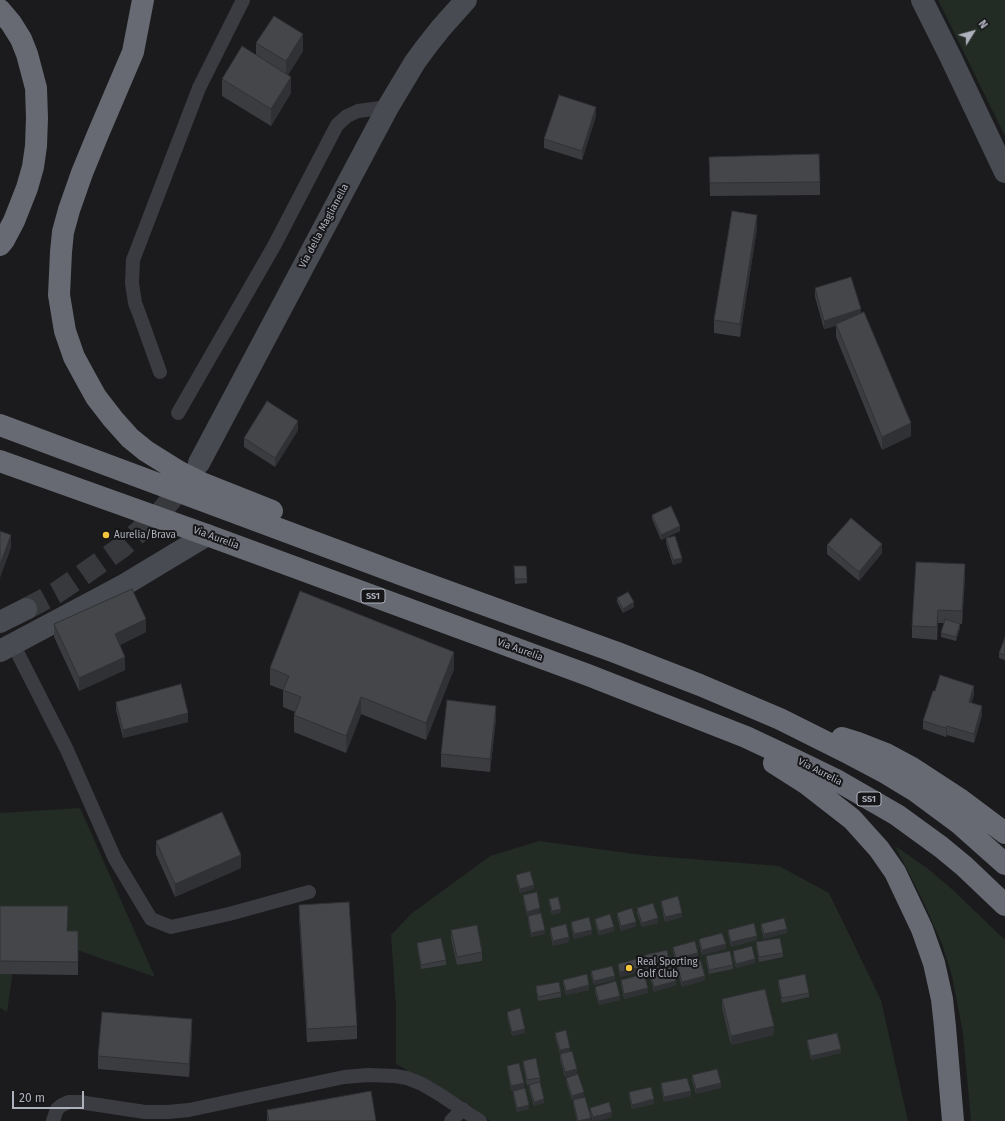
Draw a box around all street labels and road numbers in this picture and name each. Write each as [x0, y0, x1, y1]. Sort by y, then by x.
street label: Via della Maglianella [297, 182, 351, 270]
street label: Via Aurelia [191, 524, 241, 552]
road number: SS1 [361, 589, 385, 603]
street label: Via Aurelia [495, 636, 545, 664]
street label: Via Aurelia [796, 756, 844, 788]
road number: SS1 [857, 792, 881, 806]

